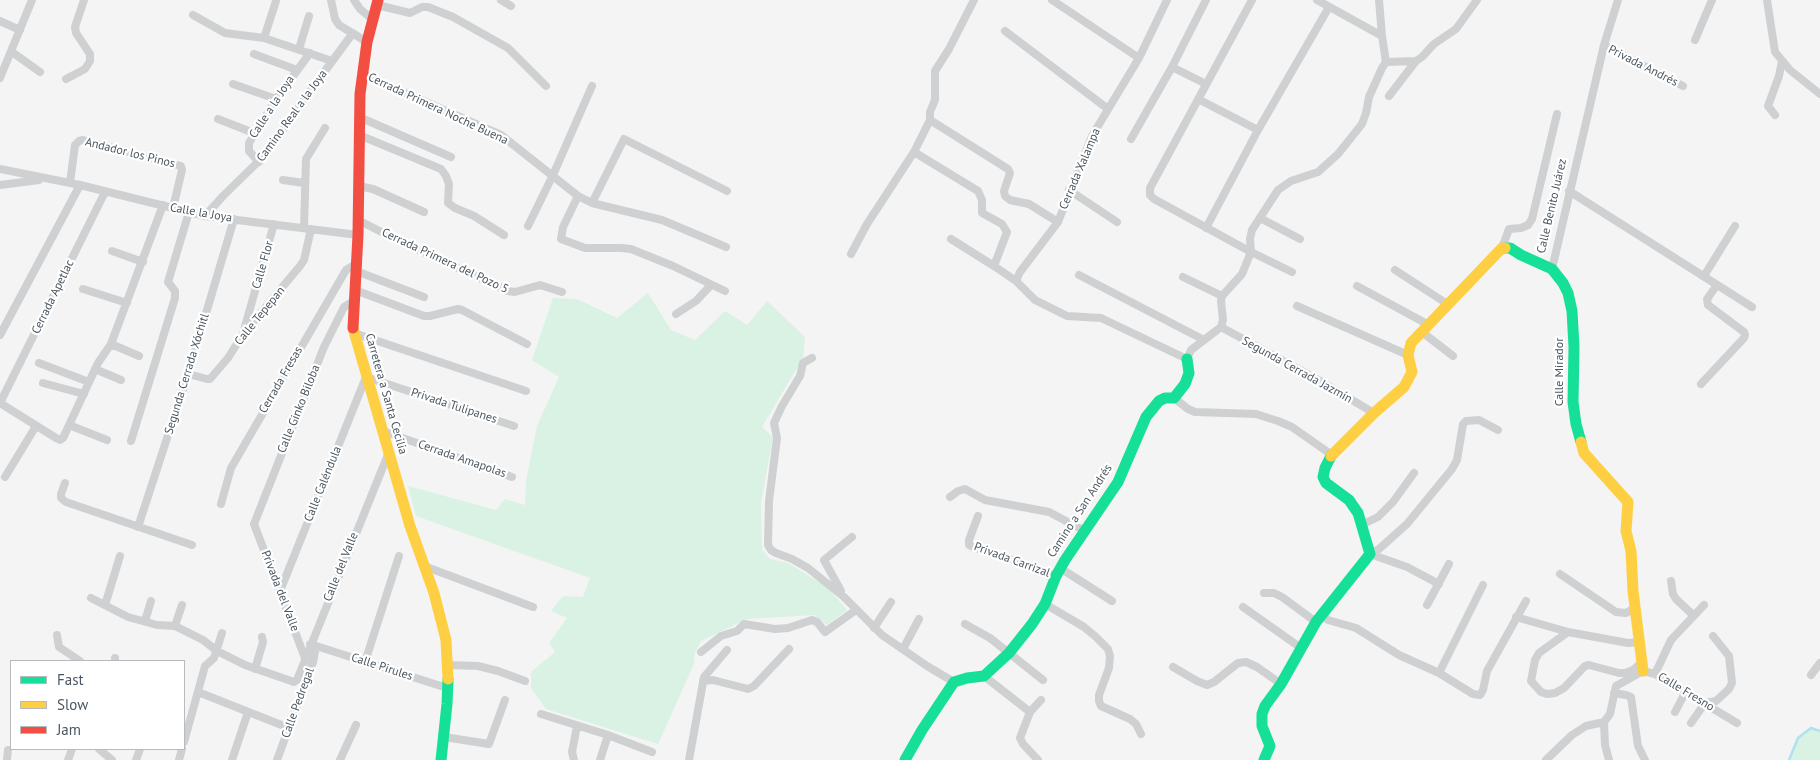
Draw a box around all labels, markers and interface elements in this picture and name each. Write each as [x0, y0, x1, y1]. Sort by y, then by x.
street label: Privada Andrés [1606, 42, 1680, 90]
street label: Camino Real a la Joya [254, 67, 330, 165]
street label: Cerrada Primera Noche Buena [366, 70, 510, 148]
street label: Calle a la Joya [246, 73, 298, 141]
street label: Cerrada Xalampa [1056, 126, 1104, 212]
street label: Andador los Pinos [83, 135, 177, 171]
street label: Calle Benito Juárez [1534, 157, 1570, 255]
street label: Calle la Joya [169, 200, 233, 226]
street label: Cerrada Primera del Pozo 5 [379, 225, 511, 297]
street label: Calle Flor [249, 239, 277, 291]
street label: Cerrada Apetlac [29, 258, 77, 336]
street label: Calle Tepepan [232, 284, 288, 348]
street label: Segunda Cerrada Xóchitl [162, 312, 212, 436]
street label: Carretera a Santa Cecilia [362, 332, 410, 456]
street label: Segunda Cerrada Jazmín [1239, 334, 1355, 406]
street label: Calle Mirador [1553, 338, 1567, 406]
street label: Cerrada Fresas [256, 344, 306, 416]
street label: Calle Ginko Biloba [275, 363, 323, 455]
street label: Privada Tulipanes [409, 385, 499, 427]
street label: Cerrada Amapolas [416, 437, 508, 481]
street label: Calle Caléndula [301, 444, 345, 524]
street label: Camino a San Andrés [1044, 462, 1116, 560]
street label: Calle del Valle [321, 530, 361, 604]
street label: Privada Carrizal [972, 540, 1052, 580]
street label: Privada del Valle [258, 549, 302, 633]
street label: Calle Pirules [349, 650, 415, 684]
legend [10, 660, 185, 750]
street label: Calle Pedregal [279, 666, 317, 740]
text: Fast [57, 670, 84, 689]
street label: Calle Fresno [1655, 670, 1717, 714]
text: Slow [57, 695, 88, 714]
text: Jam [57, 720, 81, 739]

